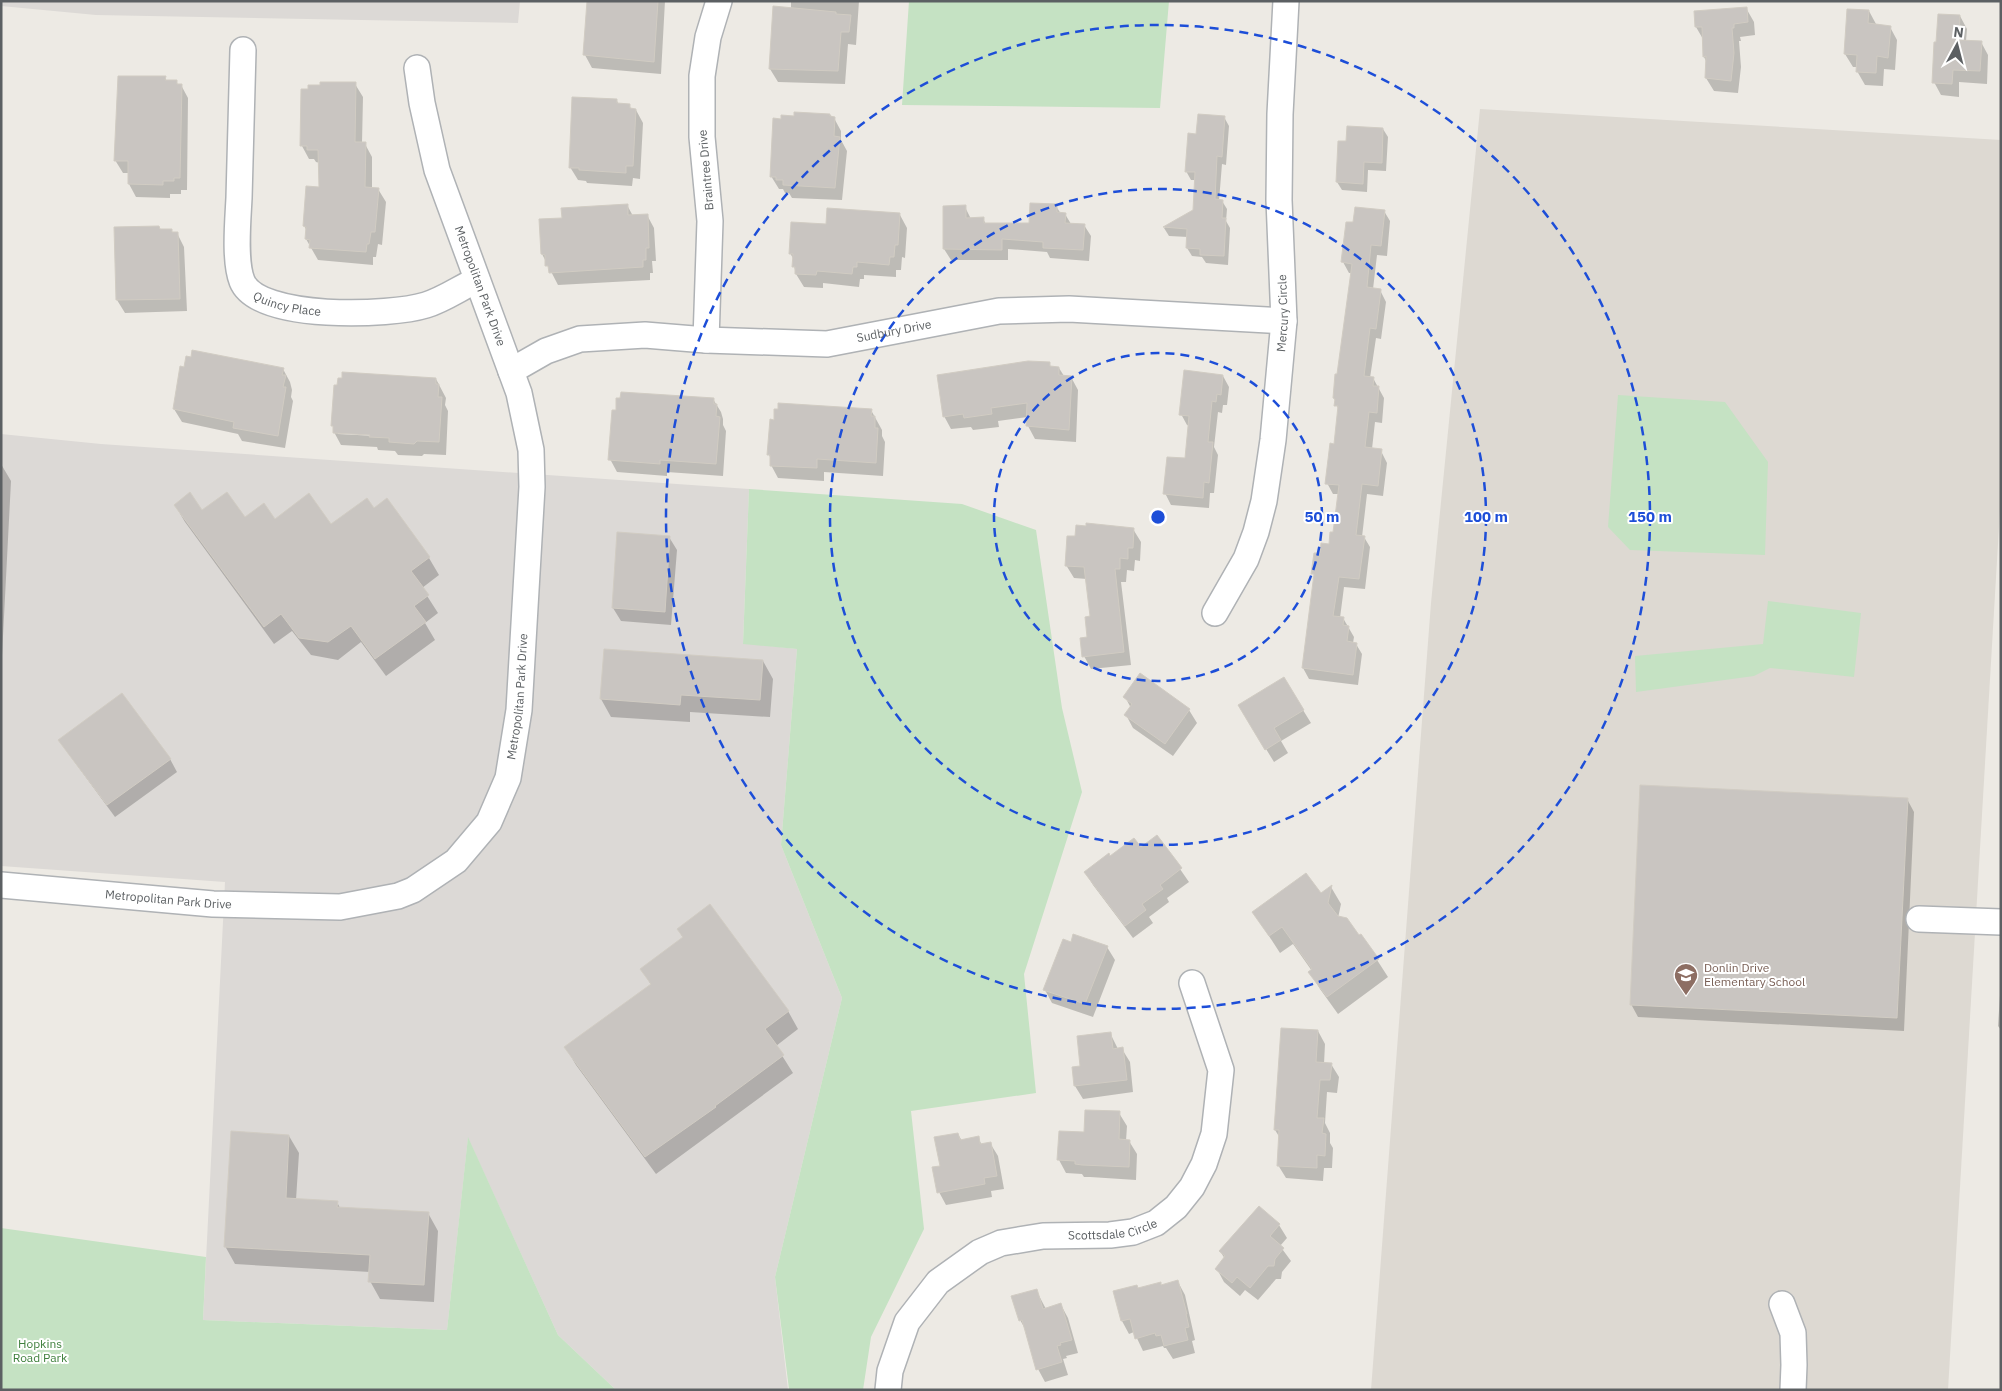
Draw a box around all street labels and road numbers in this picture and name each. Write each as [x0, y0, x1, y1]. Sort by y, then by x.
street label: Braintree Drive [694, 129, 716, 211]
street label: Metropolitan Park Drive [452, 224, 509, 348]
street label: Mercury Circle [1273, 274, 1291, 353]
street label: Quincy Place [251, 288, 322, 319]
street label: Sudbury Drive [855, 316, 933, 345]
street label: Metropolitan Park Drive [503, 633, 530, 761]
street label: Metropolitan Park Drive [104, 886, 232, 911]
street label: Scottsdale Circle [1068, 1215, 1160, 1243]

